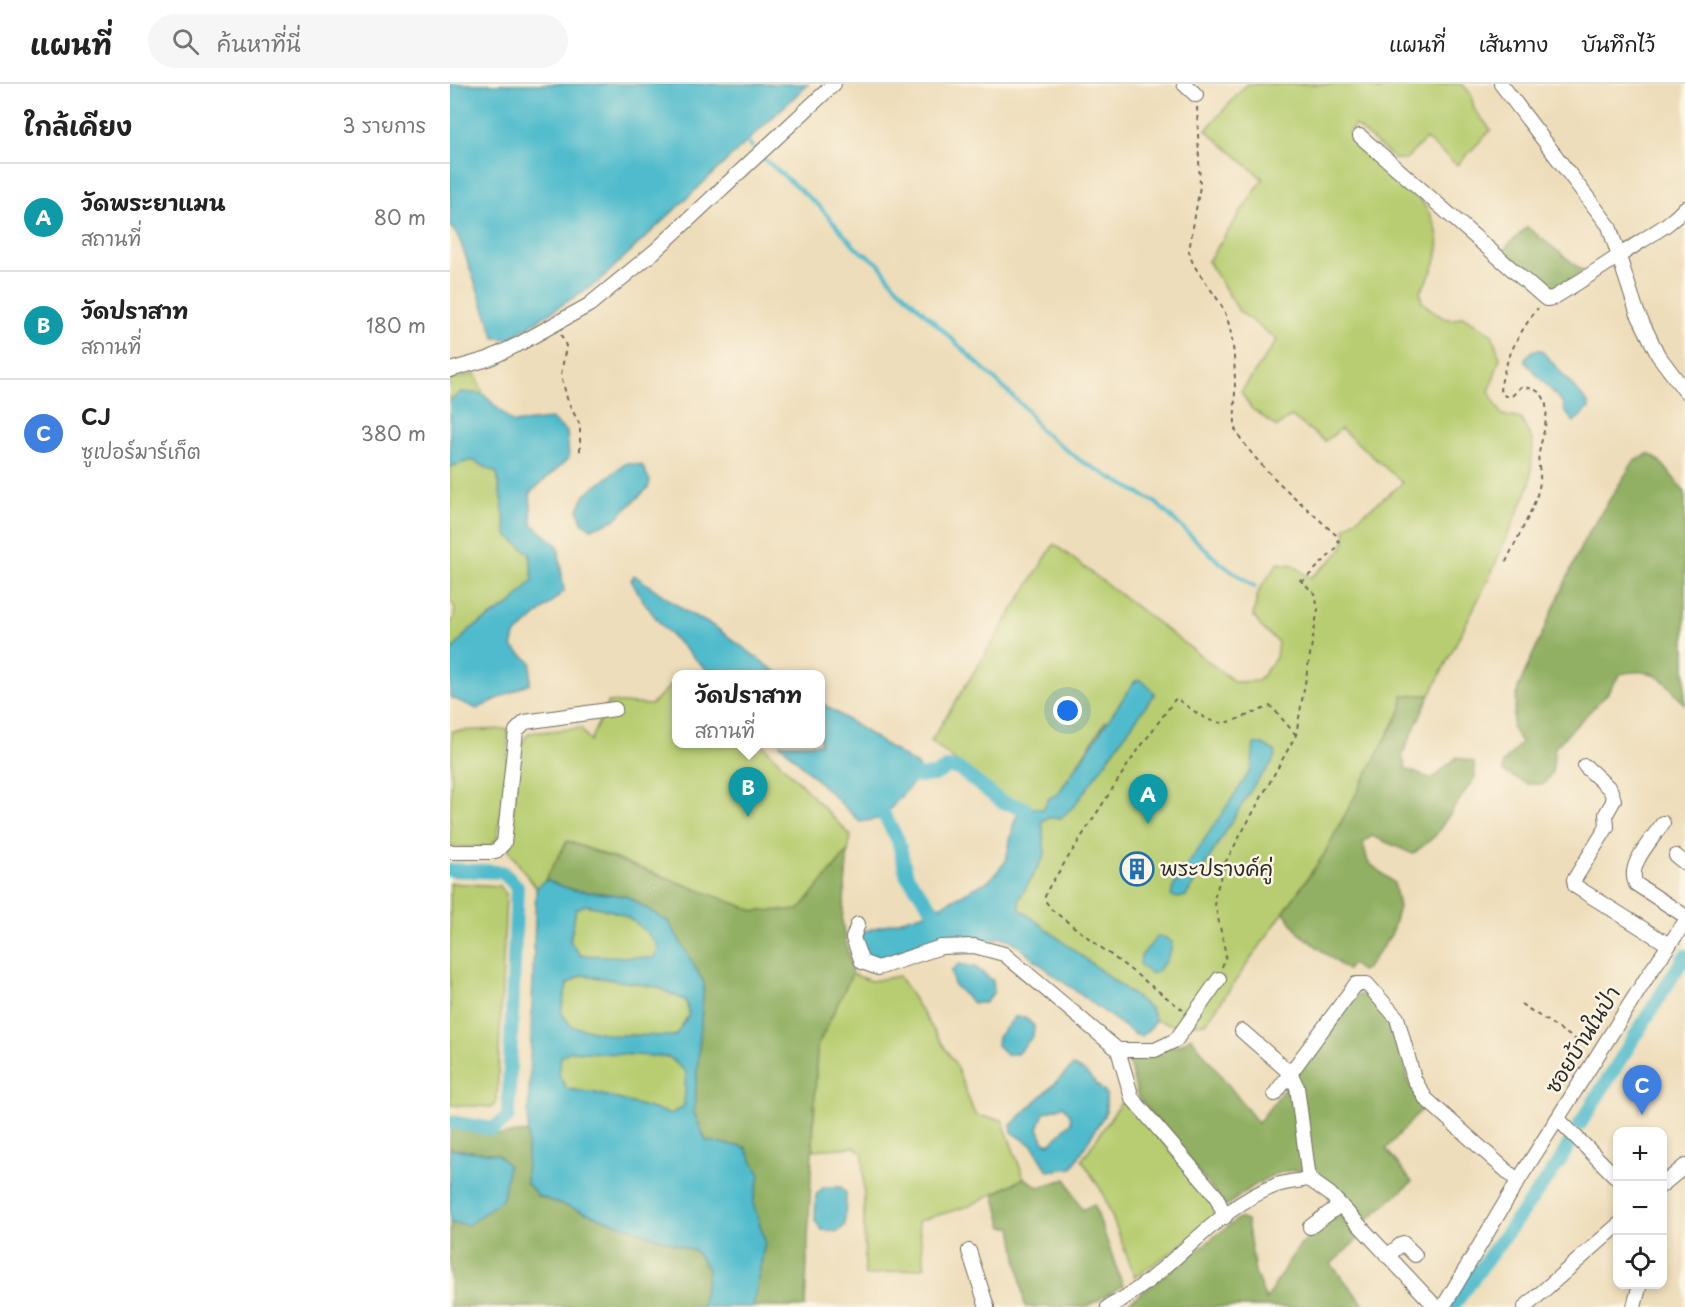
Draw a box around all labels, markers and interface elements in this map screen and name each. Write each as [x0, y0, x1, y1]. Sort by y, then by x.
search box [148, 14, 568, 68]
text: แผนที่ [30, 22, 112, 65]
icon: search [169, 25, 202, 58]
text: ค้นหาที่นี่ [217, 26, 301, 59]
text: แผนที่ [1389, 27, 1446, 59]
text: เส้นทาง [1479, 27, 1548, 59]
text: บันทึกไว้ [1581, 27, 1655, 59]
text: ใกล้เคียง [24, 106, 132, 145]
text: 3 รายการ [342, 110, 426, 140]
text: วัดพระยาแมน [81, 185, 226, 218]
text: A [36, 202, 51, 232]
text: 80 m [374, 202, 426, 232]
text: สถานที่ [81, 223, 141, 253]
text: วัดปราสาท [81, 293, 189, 326]
text: B [37, 310, 50, 340]
text: 180 m [366, 310, 426, 340]
text: สถานที่ [81, 331, 141, 361]
text: CJ [81, 399, 111, 432]
text: C [36, 418, 51, 448]
text: 380 m [360, 418, 426, 448]
text: ซูเปอร์มาร์เก็ต [81, 436, 201, 466]
popup [672, 670, 825, 748]
text: วัดปราสาท [695, 677, 802, 710]
your location [1053, 696, 1082, 725]
text: สถานที่ [695, 715, 755, 745]
pin: B [728, 768, 768, 817]
pin: A [1128, 774, 1168, 824]
building icon: พระปรางค์คู่ [1119, 851, 1155, 887]
place label: พระปรางค์คู่ [1160, 851, 1273, 885]
street label: ซอยบ้านในป่า [1536, 979, 1627, 1099]
pin: C [1622, 1066, 1662, 1115]
map controls [1613, 1127, 1667, 1289]
button: + [1613, 1127, 1667, 1181]
button: − [1613, 1181, 1667, 1235]
button: locate [1613, 1235, 1667, 1289]

